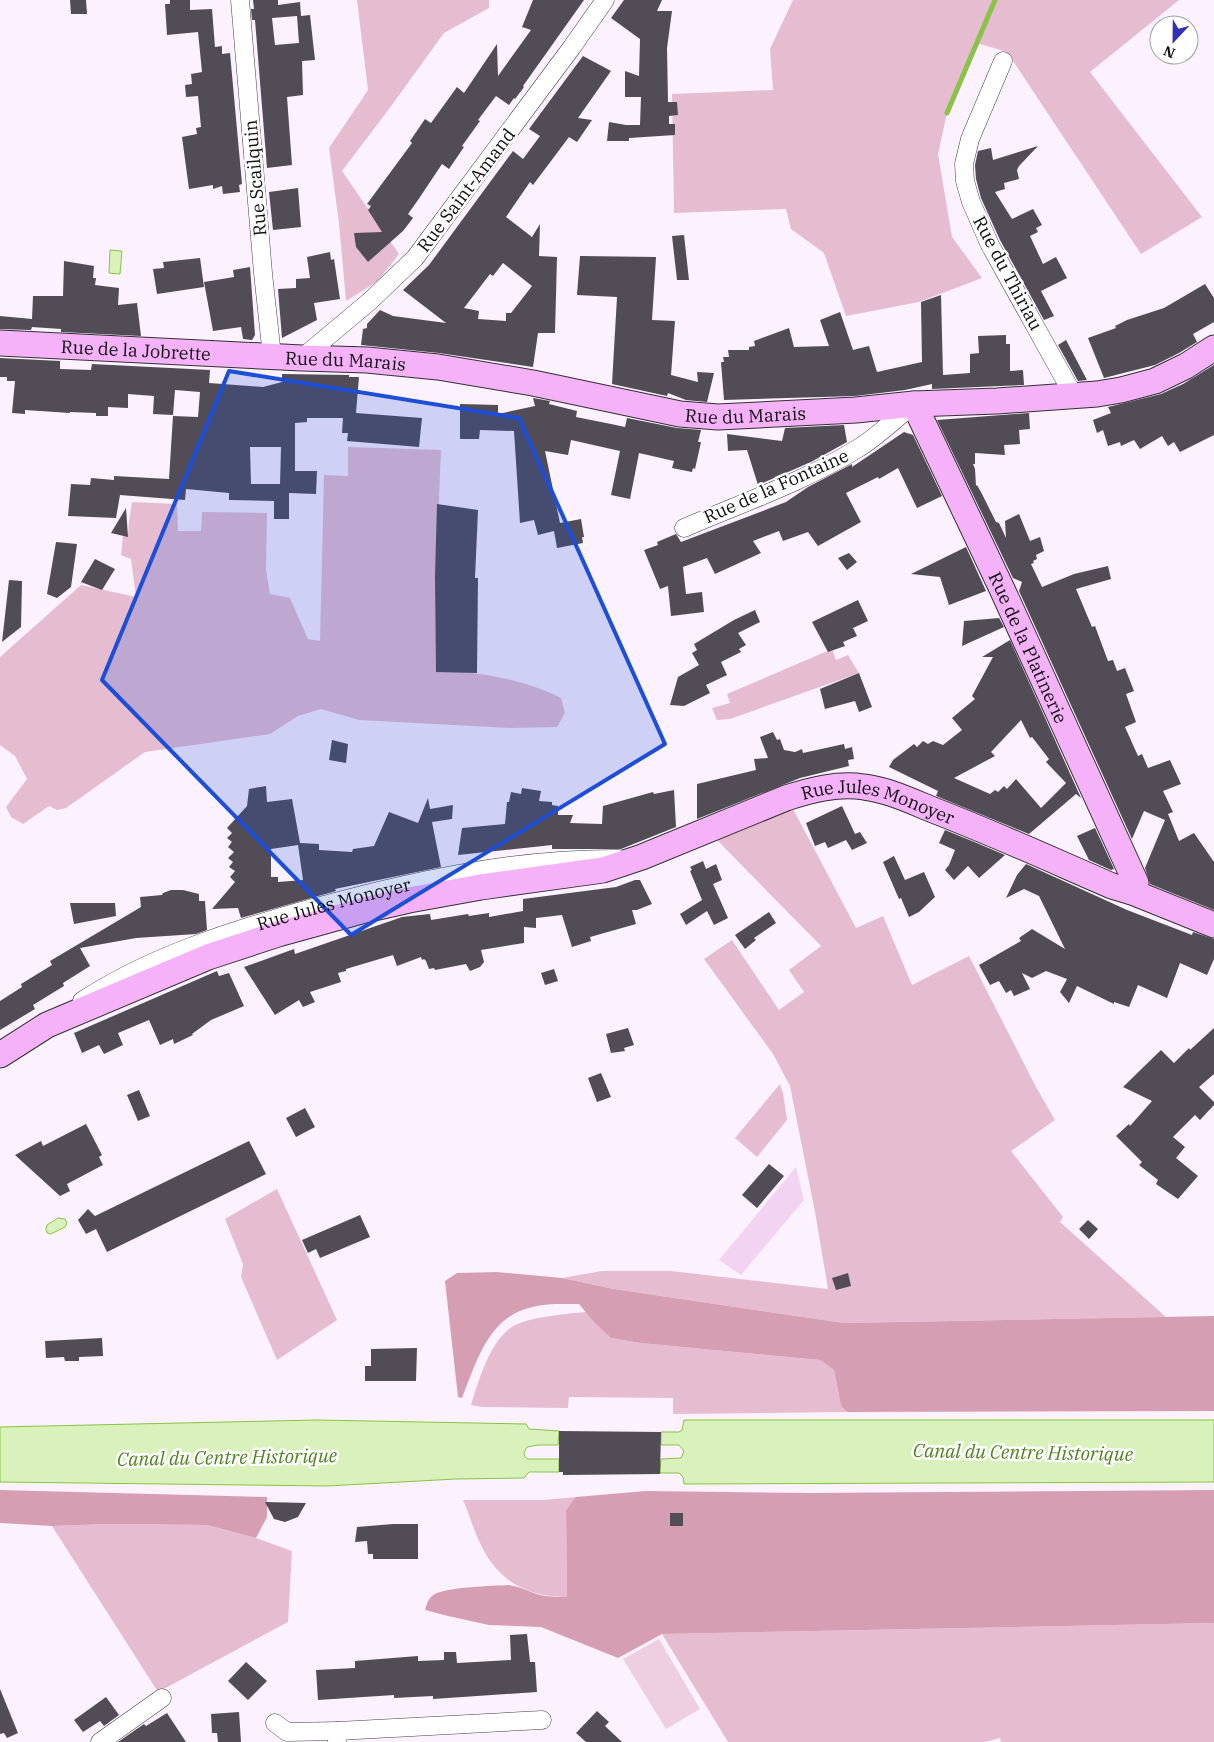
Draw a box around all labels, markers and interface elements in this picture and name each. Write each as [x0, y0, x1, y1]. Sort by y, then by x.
north arrow [1149, 15, 1199, 65]
text: N [1161, 42, 1178, 62]
street label: Rue Scailquin [238, 119, 272, 237]
street label: Rue Saint-Amand [412, 124, 520, 256]
street label: Rue du Thiriau [968, 212, 1048, 334]
street label: Rue de la Jobrette [60, 335, 211, 365]
street label: Rue du Marais [285, 346, 407, 375]
street label: Rue du Marais [684, 401, 807, 428]
street label: Rue de la Fontaine [700, 444, 852, 528]
street label: Rue de la Platinerie [984, 568, 1073, 727]
street label: Rue Jules Monoyer [798, 774, 958, 829]
street label: Rue Jules Monoyer [254, 872, 413, 935]
water label: Canal du Centre Historique [913, 1438, 1134, 1466]
water label: Canal du Centre Historique [117, 1443, 338, 1471]

